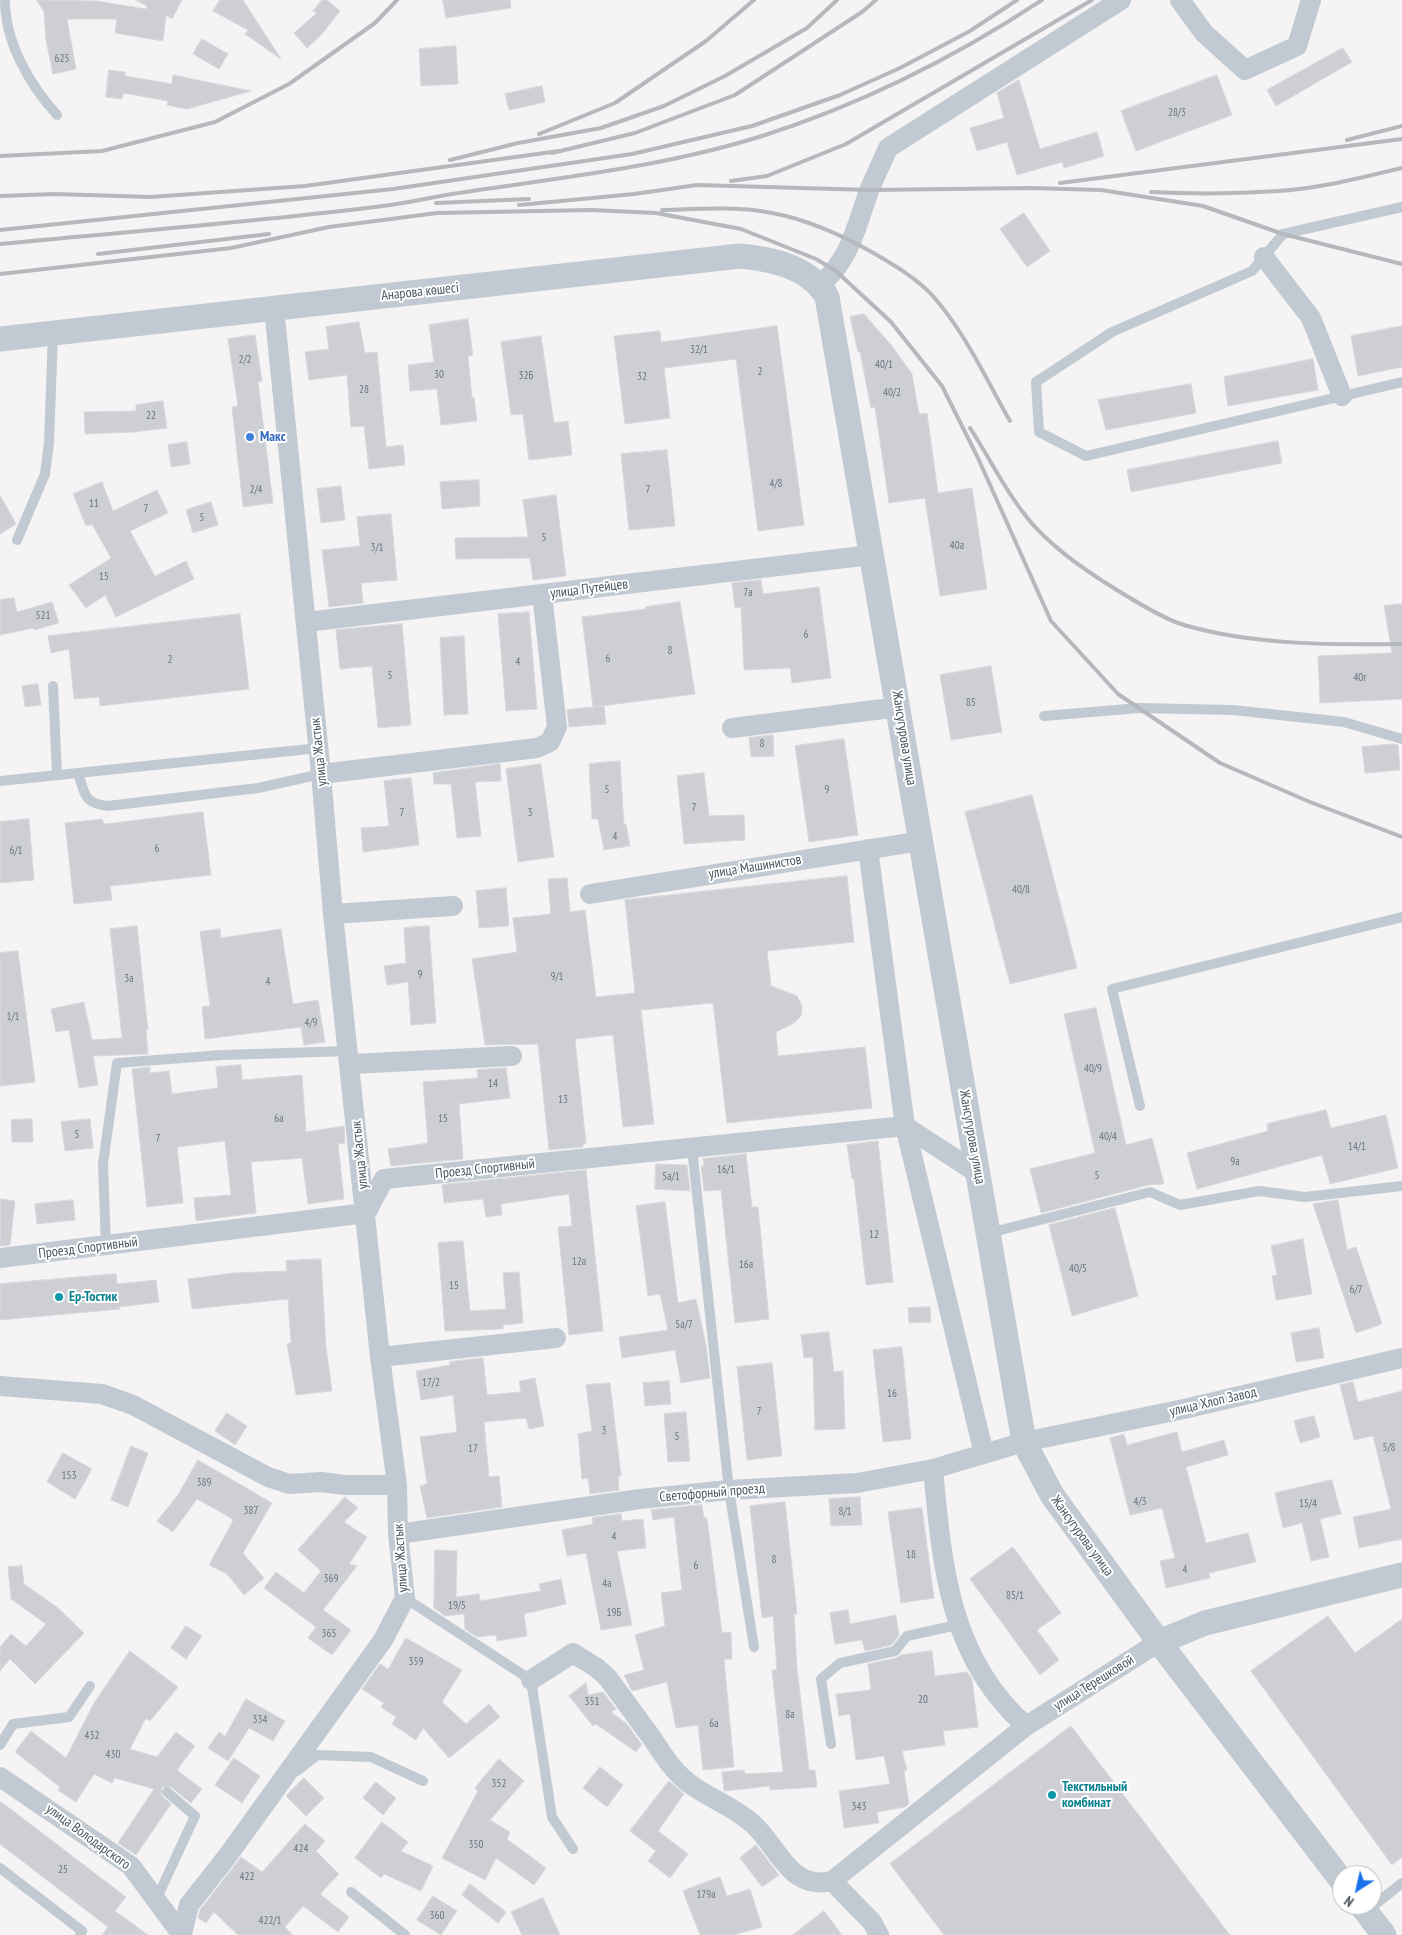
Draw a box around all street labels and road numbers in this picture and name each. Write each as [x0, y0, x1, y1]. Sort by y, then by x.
street label: Анарова көшесі [380, 280, 460, 304]
street label: улица Путейцев [549, 576, 629, 602]
street label: Жансугурова улица [888, 690, 920, 786]
street label: улица Жастык [307, 717, 331, 787]
street label: улица Машинистов [707, 851, 803, 883]
street label: Жансугурова улица [955, 1089, 989, 1185]
street label: улица Жастык [348, 1120, 372, 1190]
street label: Проезд Спортивный [435, 1155, 535, 1183]
street label: Проезд Спортивный [37, 1234, 139, 1262]
street label: улица Хлоп Завод [1168, 1384, 1258, 1420]
street label: Светофорный проезд [659, 1480, 765, 1506]
street label: Жансугурова улица [1047, 1492, 1117, 1580]
street label: улица Жастык [390, 1523, 412, 1593]
street label: улица Терешковой [1051, 1652, 1137, 1714]
street label: улица Володарского [43, 1801, 133, 1873]

